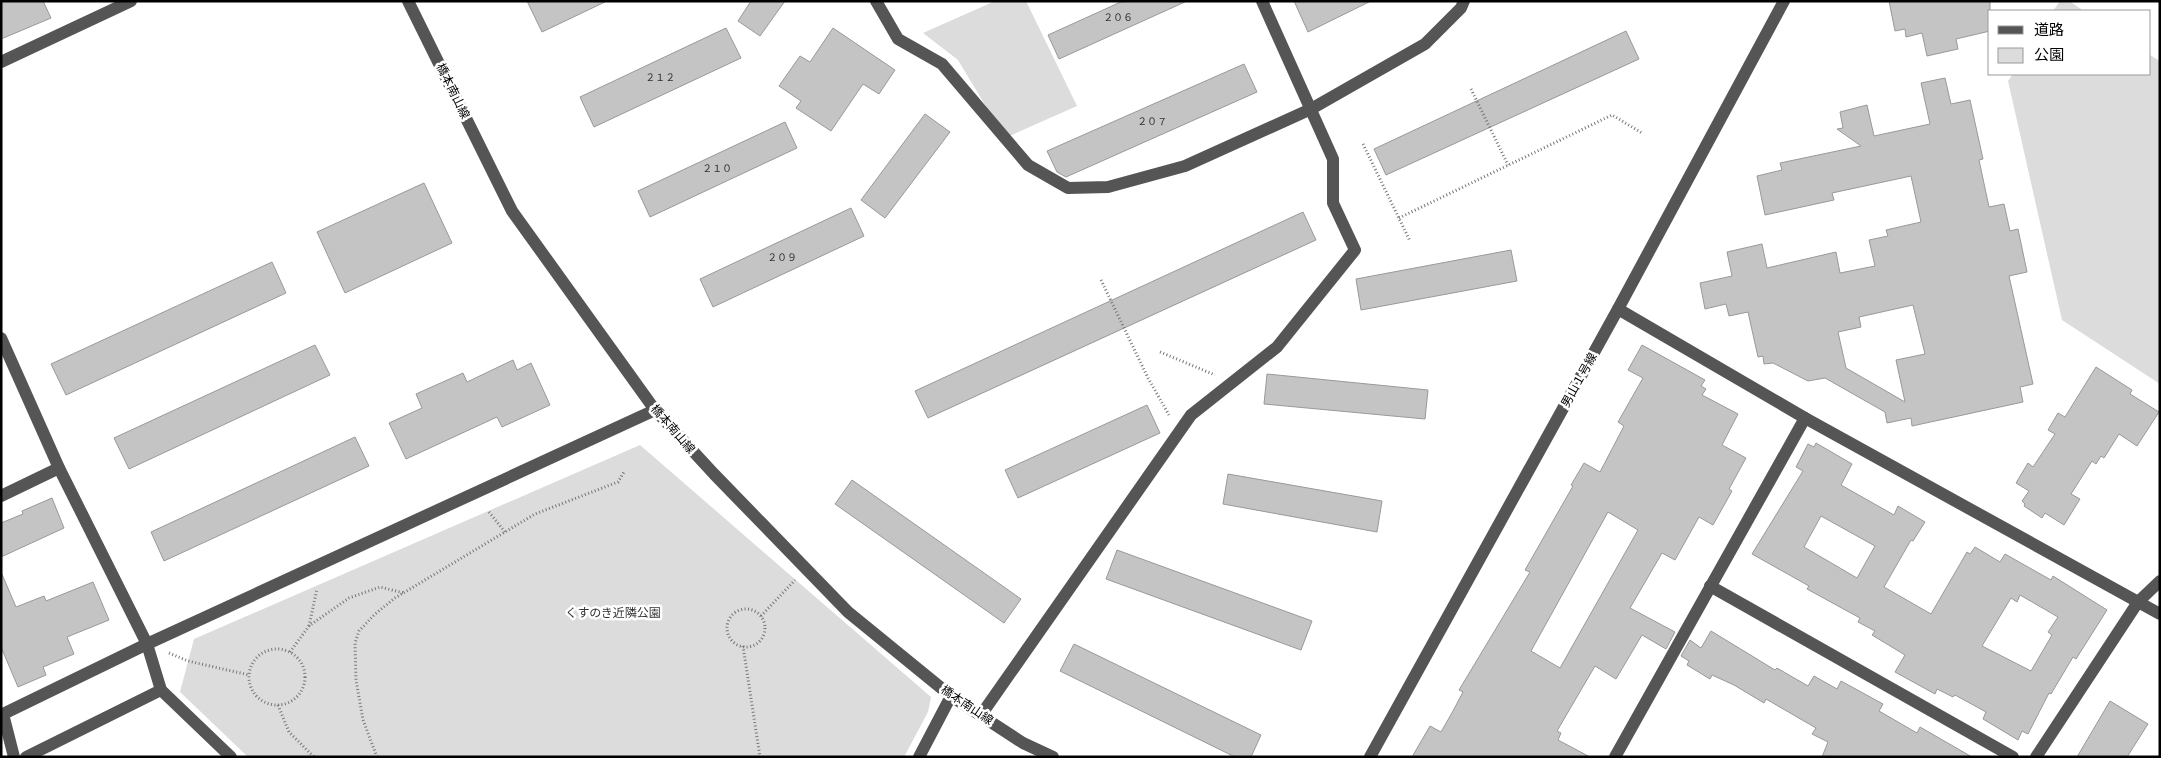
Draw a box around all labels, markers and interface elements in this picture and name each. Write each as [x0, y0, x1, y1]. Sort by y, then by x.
legend [1988, 10, 2151, 75]
house number: ２０６ [1103, 11, 1133, 25]
text: 道路 [2034, 20, 2064, 40]
text: 公園 [2034, 45, 2064, 65]
street label: 橋本南山線 [433, 61, 473, 121]
house number: ２１２ [645, 71, 675, 85]
house number: ２０７ [1137, 115, 1167, 129]
house number: ２１０ [702, 162, 732, 176]
house number: ２０９ [767, 251, 797, 265]
street label: 男山１号線 [1557, 350, 1601, 410]
street label: 橋本南山線 [647, 401, 699, 457]
park label: くすのき近隣公園 [565, 605, 661, 621]
street label: 橋本南山線 [938, 682, 996, 728]

